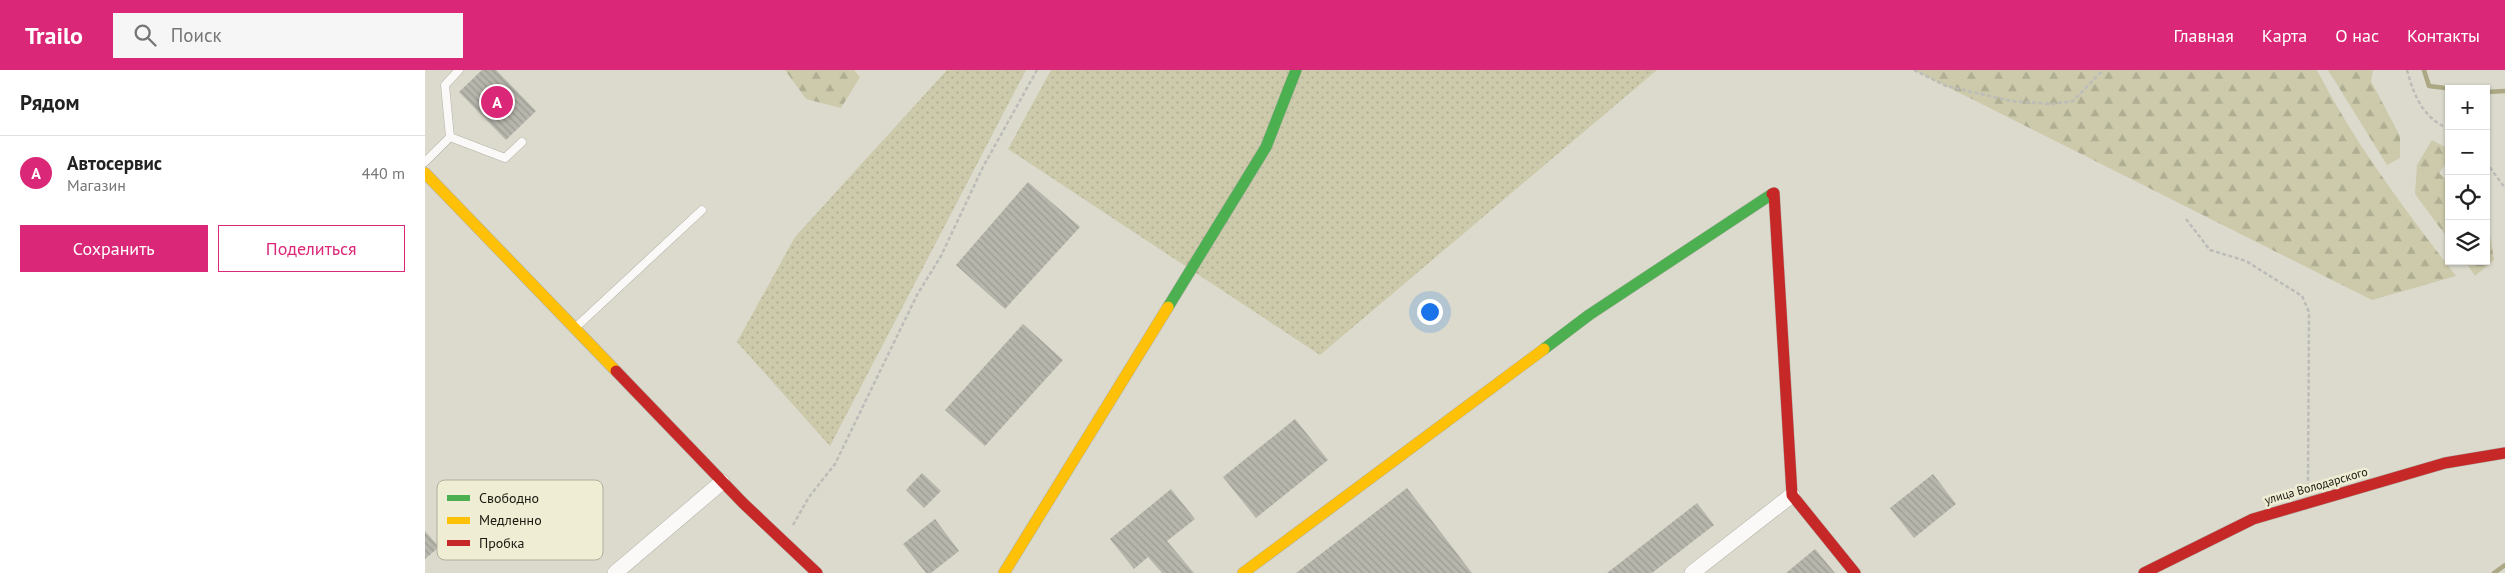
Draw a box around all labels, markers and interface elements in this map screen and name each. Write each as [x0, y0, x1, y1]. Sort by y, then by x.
search box [113, 13, 463, 58]
text: Trailo [25, 20, 83, 51]
icon: search [131, 21, 159, 49]
text: Поиск [171, 23, 222, 47]
text: Главная [2173, 24, 2234, 47]
text: Карта [2262, 24, 2307, 47]
text: О нас [2335, 24, 2379, 47]
text: Контакты [2407, 24, 2480, 47]
pin: A [481, 83, 513, 121]
map controls [2445, 85, 2490, 265]
button: + [2445, 85, 2490, 130]
text: Рядом [20, 89, 79, 116]
button: − [2445, 130, 2490, 175]
text: Автосервис [67, 151, 162, 175]
text: A [31, 163, 41, 183]
text: 440 m [362, 163, 405, 183]
text: Магазин [67, 175, 126, 195]
button: locate [2445, 175, 2490, 220]
button: layers [2445, 220, 2490, 265]
button: Сохранить [20, 225, 208, 272]
button: Поделиться [218, 225, 405, 272]
your location [1417, 299, 1443, 325]
street label: улица Володарского [2263, 464, 2369, 507]
legend [437, 480, 603, 560]
text: Свободно [479, 489, 539, 507]
text: Медленно [479, 511, 542, 529]
text: Пробка [479, 534, 524, 552]

